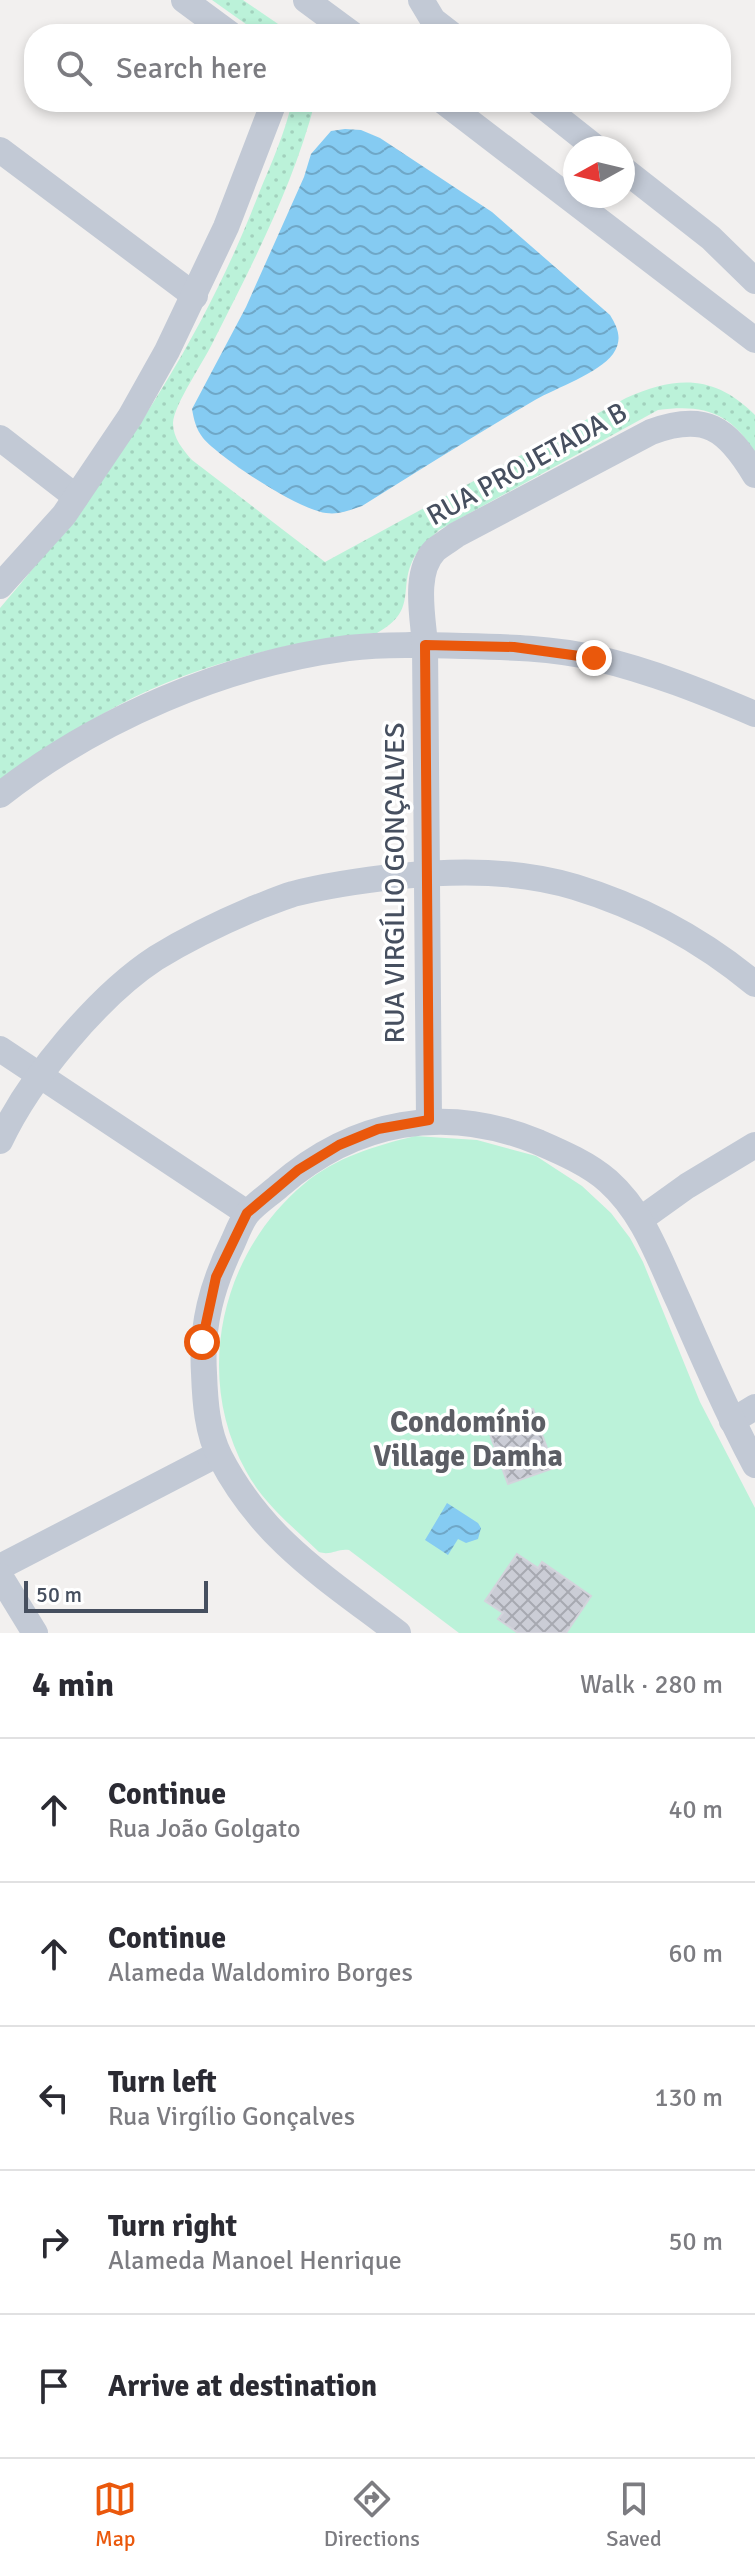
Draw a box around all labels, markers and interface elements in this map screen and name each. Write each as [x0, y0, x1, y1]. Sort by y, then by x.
search box [24, 24, 731, 112]
icon: search [52, 46, 96, 90]
text: Search here [116, 50, 267, 87]
north arrow [563, 136, 635, 208]
street label: RUA PROJETADA B [421, 395, 633, 533]
route end [576, 640, 612, 676]
street label: RUA VIRGÍLIO GONÇALVES [378, 723, 412, 1043]
route start [184, 1324, 220, 1360]
district label: Condomínio Village Damha [373, 1404, 563, 1475]
scale bar [24, 1577, 208, 1613]
text: 50 m [36, 1581, 82, 1608]
text: 4 min [32, 1664, 114, 1706]
text: Walk · 280 m [580, 1669, 723, 1701]
text: Continue [108, 1776, 226, 1813]
icon: ahead [32, 1788, 76, 1832]
text: 40 m [668, 1794, 723, 1826]
text: Rua João Golgato [108, 1813, 300, 1845]
text: Continue [108, 1920, 226, 1957]
icon: ahead [32, 1932, 76, 1976]
text: 60 m [668, 1938, 723, 1970]
text: Alameda Waldomiro Borges [108, 1957, 413, 1989]
text: Turn left [108, 2064, 217, 2101]
icon: left [32, 2076, 76, 2120]
text: 130 m [654, 2082, 723, 2114]
text: Rua Virgílio Gonçalves [108, 2101, 355, 2133]
text: Turn right [108, 2208, 237, 2245]
icon: right [32, 2220, 76, 2264]
text: 50 m [668, 2226, 723, 2258]
text: Alameda Manoel Henrique [108, 2245, 402, 2277]
icon: arrive [32, 2364, 76, 2408]
text: Arrive at destination [108, 2368, 377, 2405]
tab: Map [93, 2477, 137, 2552]
tab: Directions [324, 2477, 420, 2552]
tab: Saved [606, 2477, 662, 2552]

